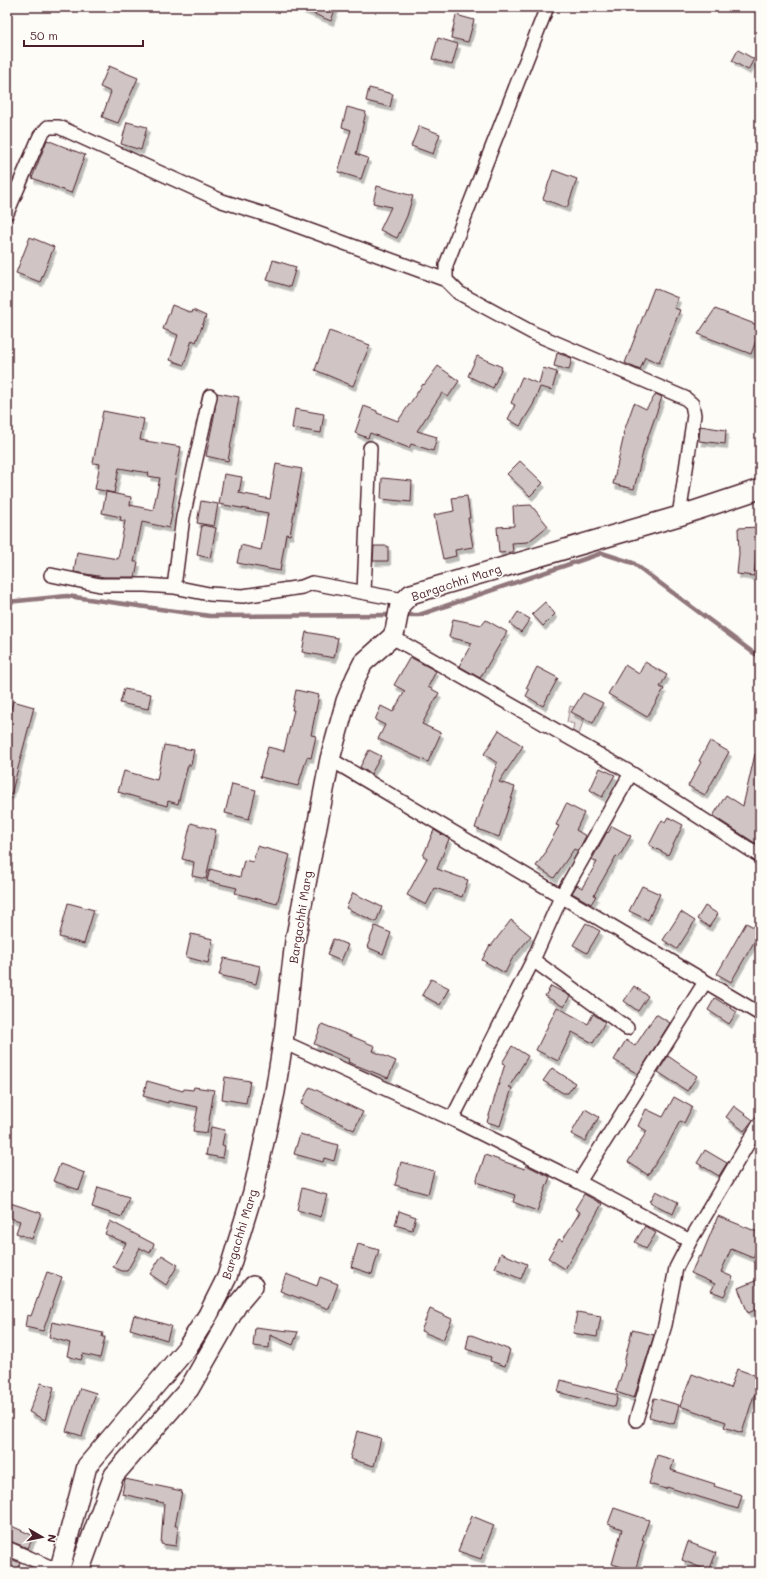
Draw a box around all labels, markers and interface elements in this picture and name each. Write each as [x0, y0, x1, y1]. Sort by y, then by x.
scale bar [24, 22, 143, 48]
text: 50 m [30, 27, 58, 43]
street label: Bargachhi Marg [409, 560, 503, 604]
street label: Bargachhi Marg [285, 870, 315, 964]
street label: Bargachhi Marg [218, 1187, 260, 1281]
north arrow [22, 1517, 62, 1557]
text: N [44, 1533, 60, 1544]

